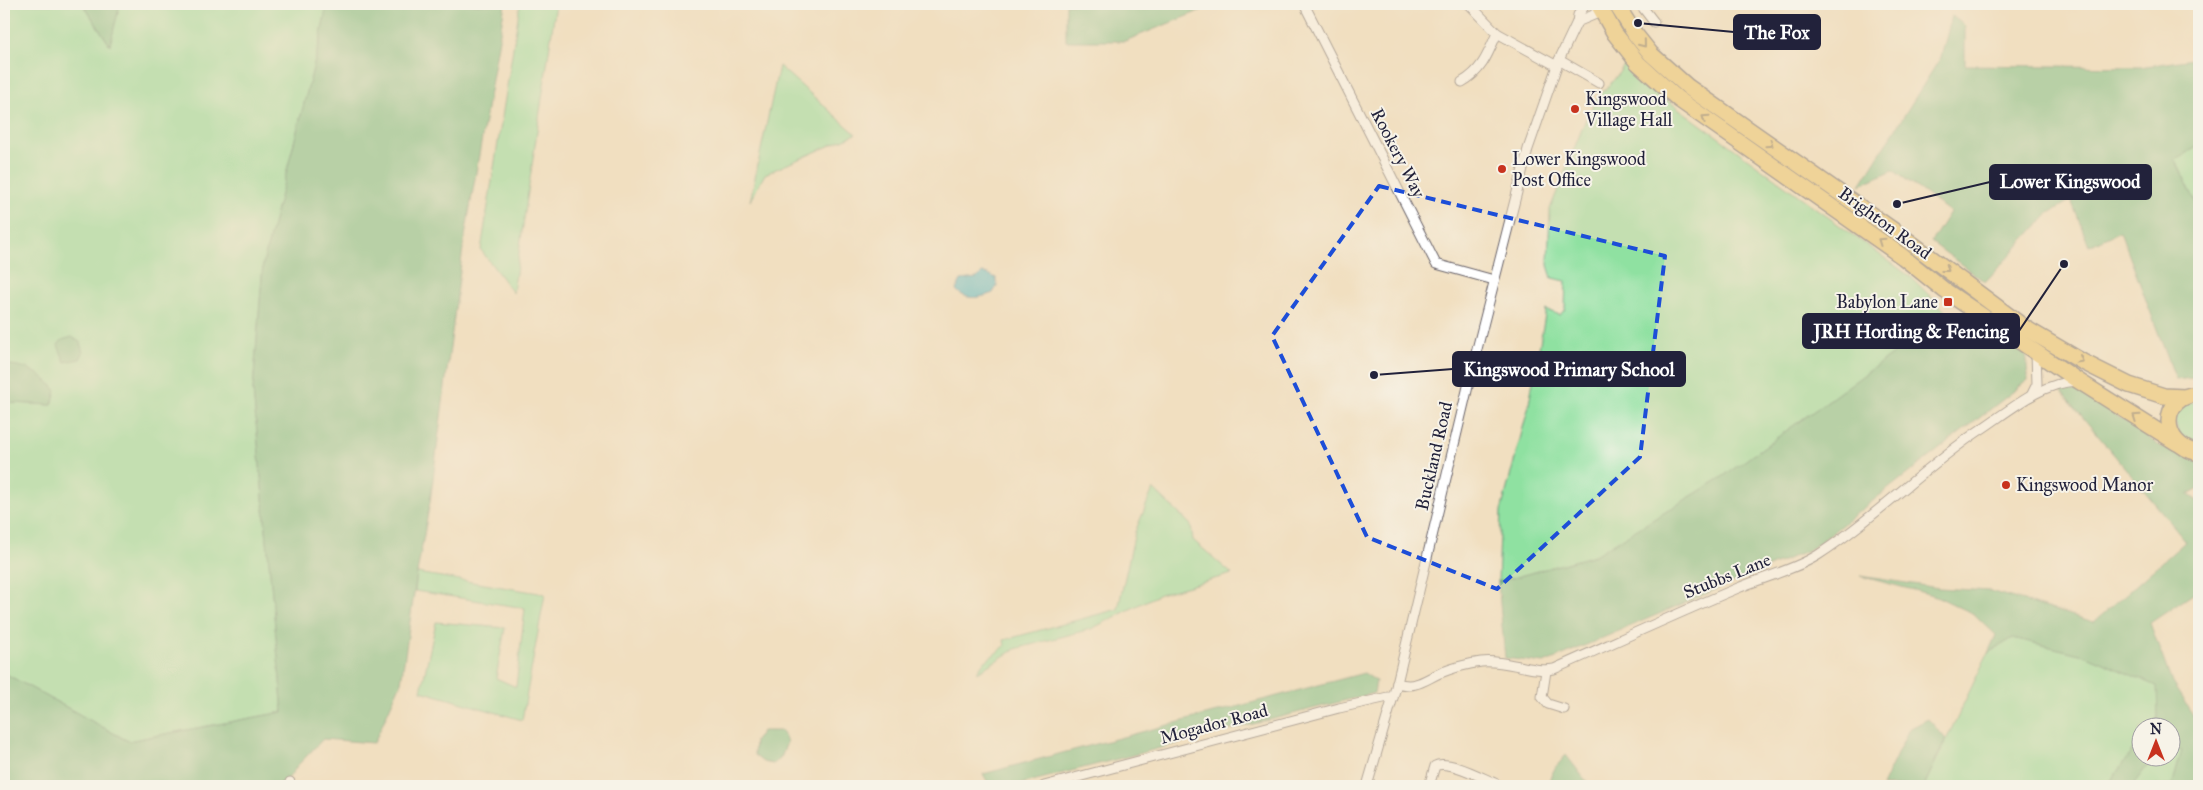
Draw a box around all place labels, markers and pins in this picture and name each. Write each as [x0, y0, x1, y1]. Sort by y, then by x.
callout: The Fox [1734, 15, 1820, 49]
place label: Kingswood Village Hall [1584, 88, 1673, 132]
marker: Kingswood Village Hall [1569, 103, 1581, 115]
place label: Lower Kingswood Post Office [1512, 148, 1646, 191]
marker: Lower Kingswood Post Office [1496, 163, 1508, 175]
callout: Lower Kingswood [1990, 165, 2151, 199]
place label: Babylon Lane [1836, 291, 1938, 313]
marker: Babylon Lane [1942, 296, 1954, 308]
callout: JRH Hording & Fencing [1803, 314, 2019, 348]
callout: Kingswood Primary School [1453, 352, 1685, 386]
place label: Kingswood Manor [2016, 474, 2153, 497]
marker: Kingswood Manor [2000, 479, 2012, 491]

